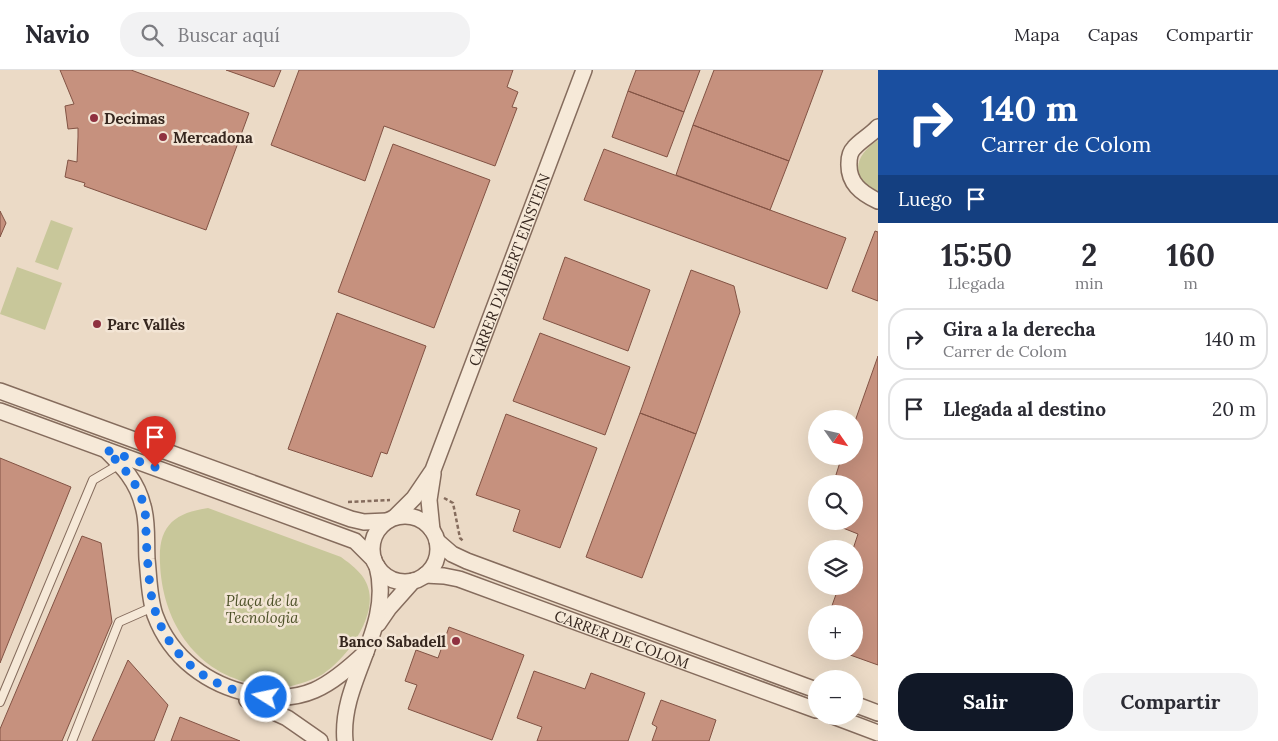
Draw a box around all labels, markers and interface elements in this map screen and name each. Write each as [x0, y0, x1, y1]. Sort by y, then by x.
search box [120, 12, 470, 57]
text: Navio [25, 19, 90, 50]
icon: search [138, 21, 166, 49]
text: Buscar aquí [178, 23, 280, 47]
text: Mapa [1014, 23, 1060, 46]
text: Capas [1088, 23, 1138, 46]
text: Compartir [1166, 23, 1253, 46]
text: 140 m [981, 86, 1078, 131]
icon: right [898, 90, 963, 155]
place label: Decimas [104, 109, 165, 128]
marker: Decimas [88, 112, 100, 124]
place label: Mercadona [173, 128, 253, 147]
text: Carrer de Colom [981, 130, 1152, 158]
marker: Mercadona [157, 131, 169, 143]
street label: CARRER D'ALBERT EINSTEIN [464, 171, 554, 368]
icon: arrive [962, 185, 990, 213]
text: Luego [898, 187, 952, 211]
text: 15:50 [941, 236, 1012, 274]
text: 2 [1081, 236, 1097, 274]
text: 160 [1167, 236, 1215, 274]
text: Llegada [948, 273, 1005, 293]
text: min [1075, 273, 1104, 293]
text: m [1184, 273, 1198, 293]
place label: Parc Vallès [107, 315, 185, 334]
text: Gira a la derecha [943, 317, 1096, 341]
marker: Parc Vallès [91, 318, 103, 330]
icon: right [900, 325, 928, 353]
text: 140 m [1205, 327, 1256, 351]
text: Carrer de Colom [943, 341, 1067, 361]
icon: arrive [900, 395, 928, 423]
text: Llegada al destino [943, 397, 1106, 421]
text: 20 m [1212, 397, 1256, 421]
north arrow [808, 410, 862, 465]
map controls [808, 410, 863, 725]
pin [134, 416, 176, 467]
icon: arrive [141, 423, 169, 451]
button: search [808, 475, 863, 530]
button: layers [808, 540, 863, 595]
park label: Plaça de la Tecnologia [226, 591, 299, 627]
street label: CARRER DE COLOM [552, 605, 692, 672]
button: + [808, 605, 863, 660]
place label: Banco Sabadell [339, 632, 446, 651]
marker: Banco Sabadell [450, 635, 462, 647]
position arrow [239, 670, 291, 722]
button: − [808, 670, 863, 725]
button: Salir [898, 673, 1073, 731]
button: Compartir [1083, 673, 1258, 731]

